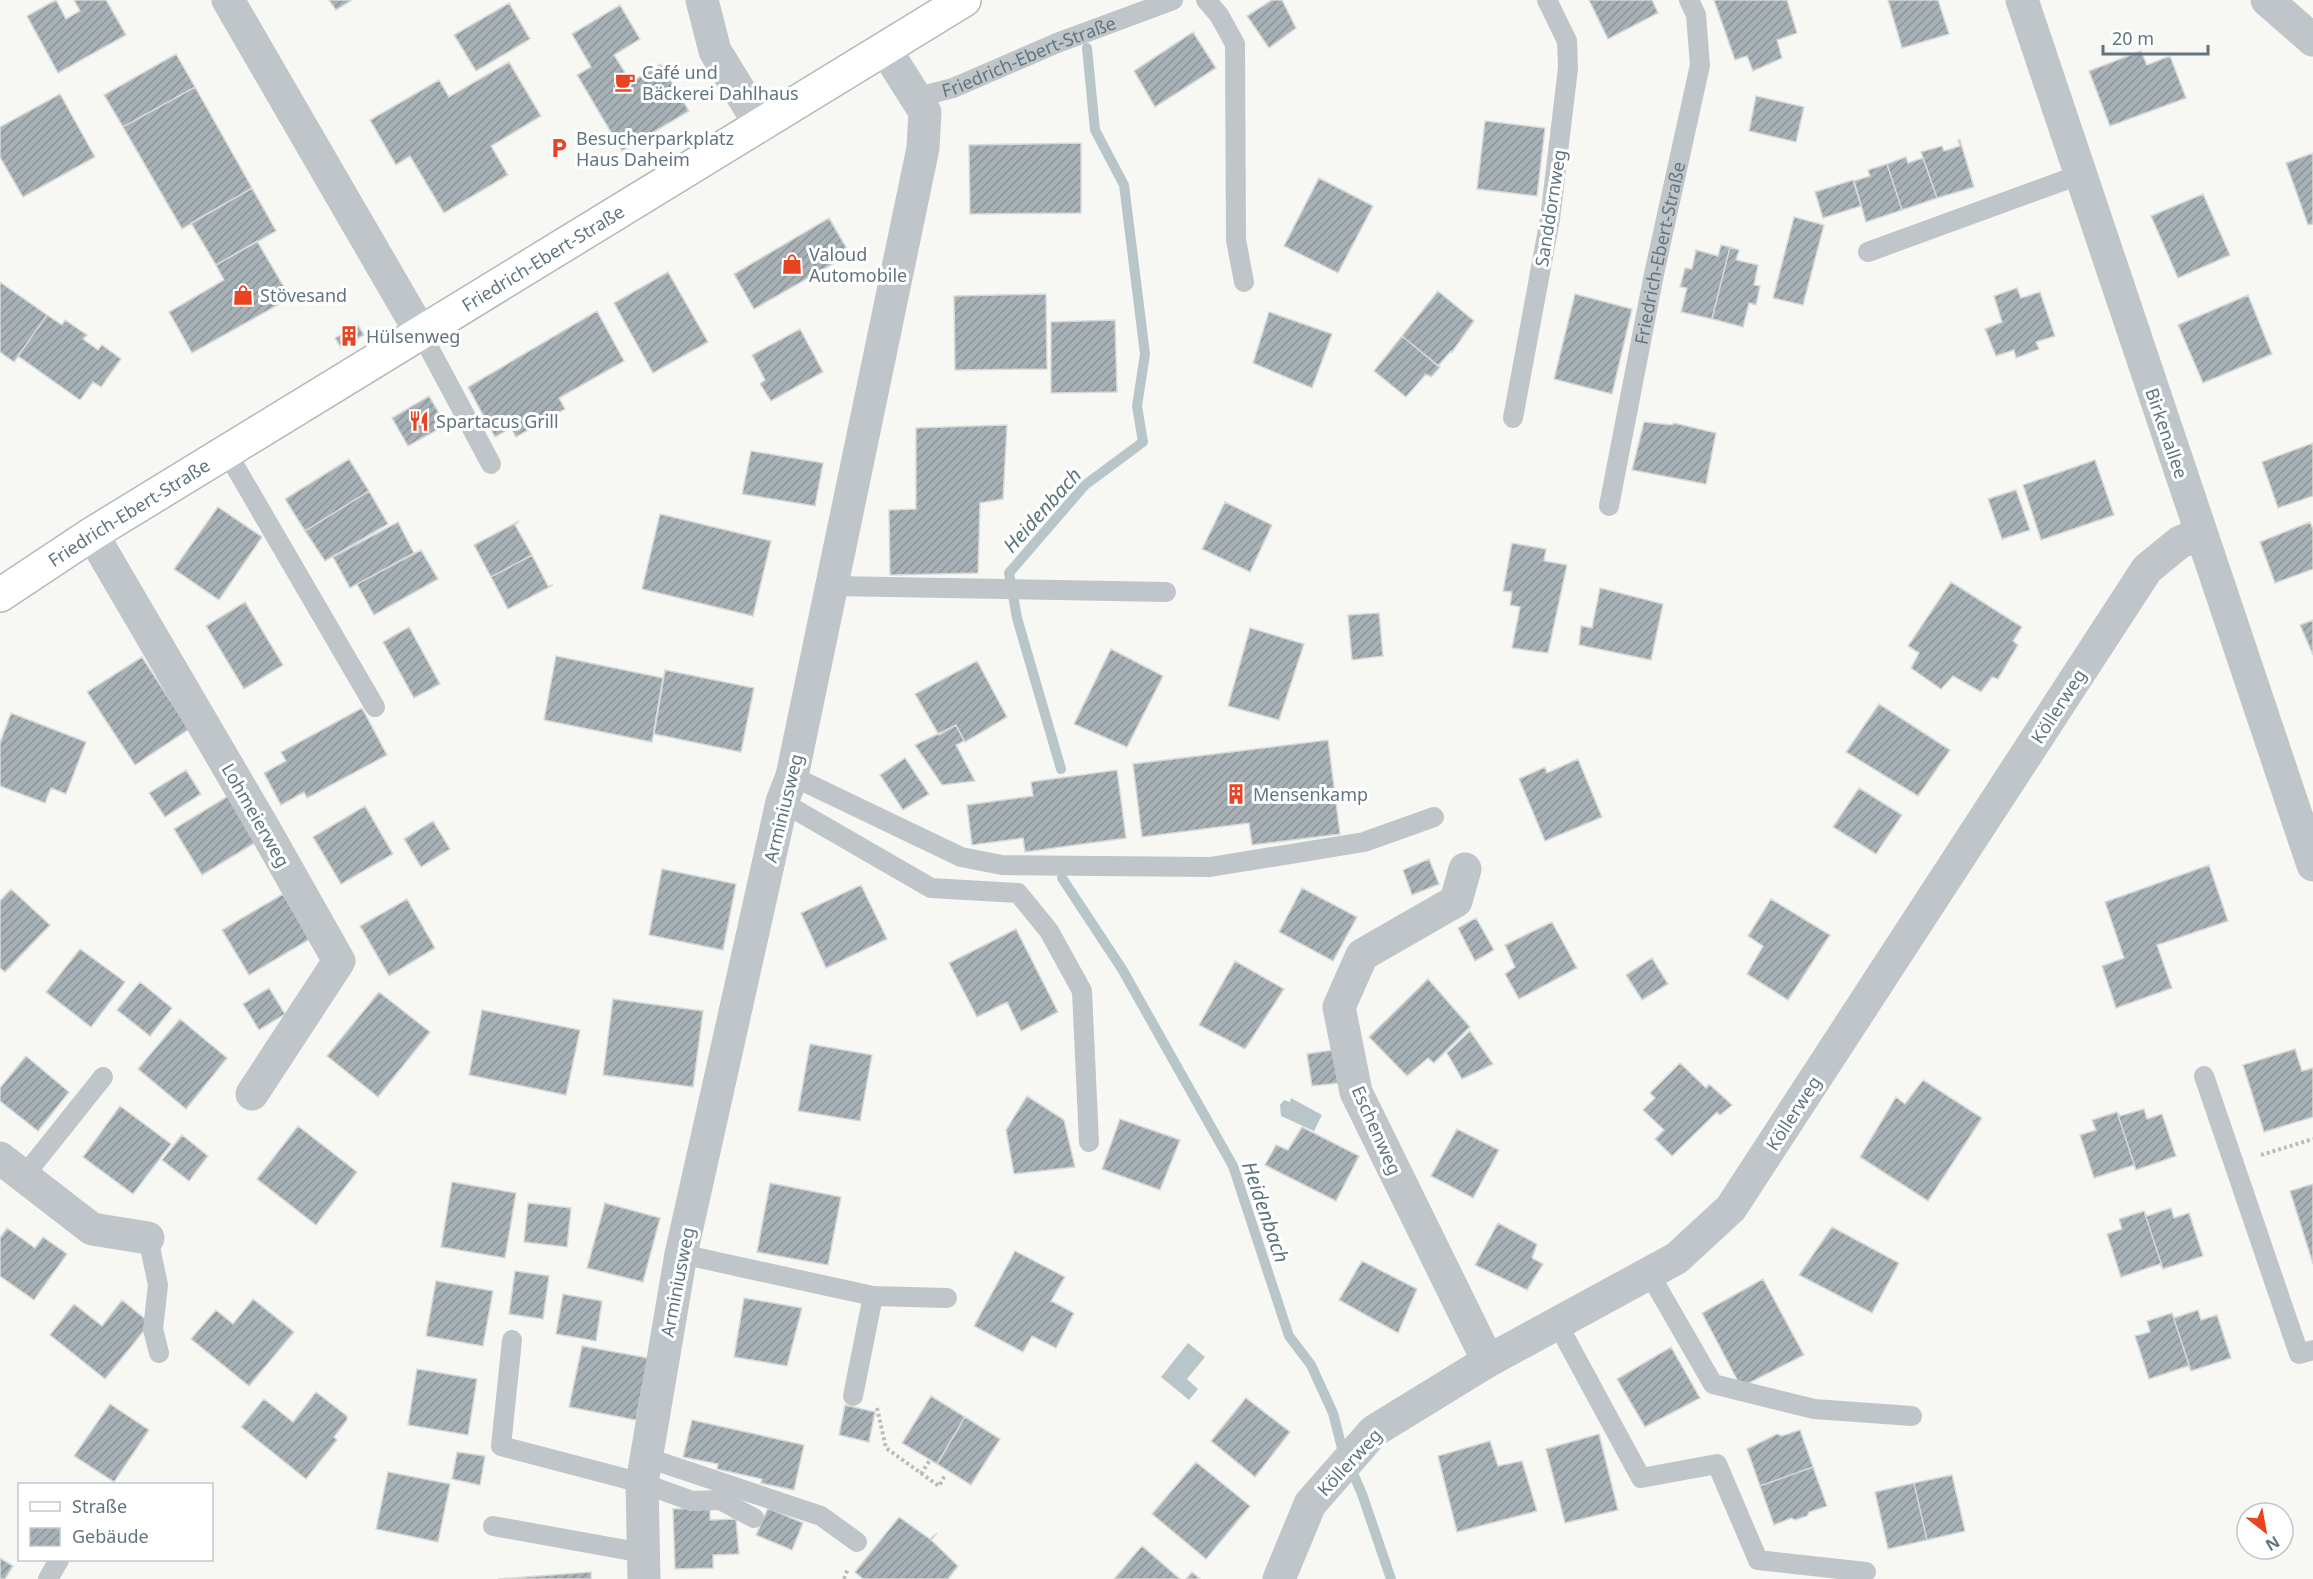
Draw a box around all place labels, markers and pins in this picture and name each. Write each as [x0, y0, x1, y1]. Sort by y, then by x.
place label: Café und Bäckerei Dahlhaus [642, 60, 799, 105]
cafe icon: Café und Bäckerei Dahlhaus [613, 70, 637, 94]
place label: Besucherparkplatz Haus Daheim [576, 126, 734, 171]
parking icon: Besucherparkplatz Haus Daheim [547, 136, 571, 160]
place label: Valoud Automobile [809, 242, 907, 287]
shop icon: Valoud Automobile [780, 252, 804, 276]
shop icon: Stövesand [231, 283, 255, 307]
place label: Stövesand [260, 283, 347, 307]
building icon: Hülsenweg [337, 324, 361, 348]
place label: Hülsenweg [366, 324, 460, 348]
restaurant icon: Spartacus Grill [407, 409, 431, 433]
place label: Spartacus Grill [436, 409, 559, 433]
building icon: Mensenkamp [1224, 782, 1248, 806]
place label: Mensenkamp [1253, 782, 1368, 806]

